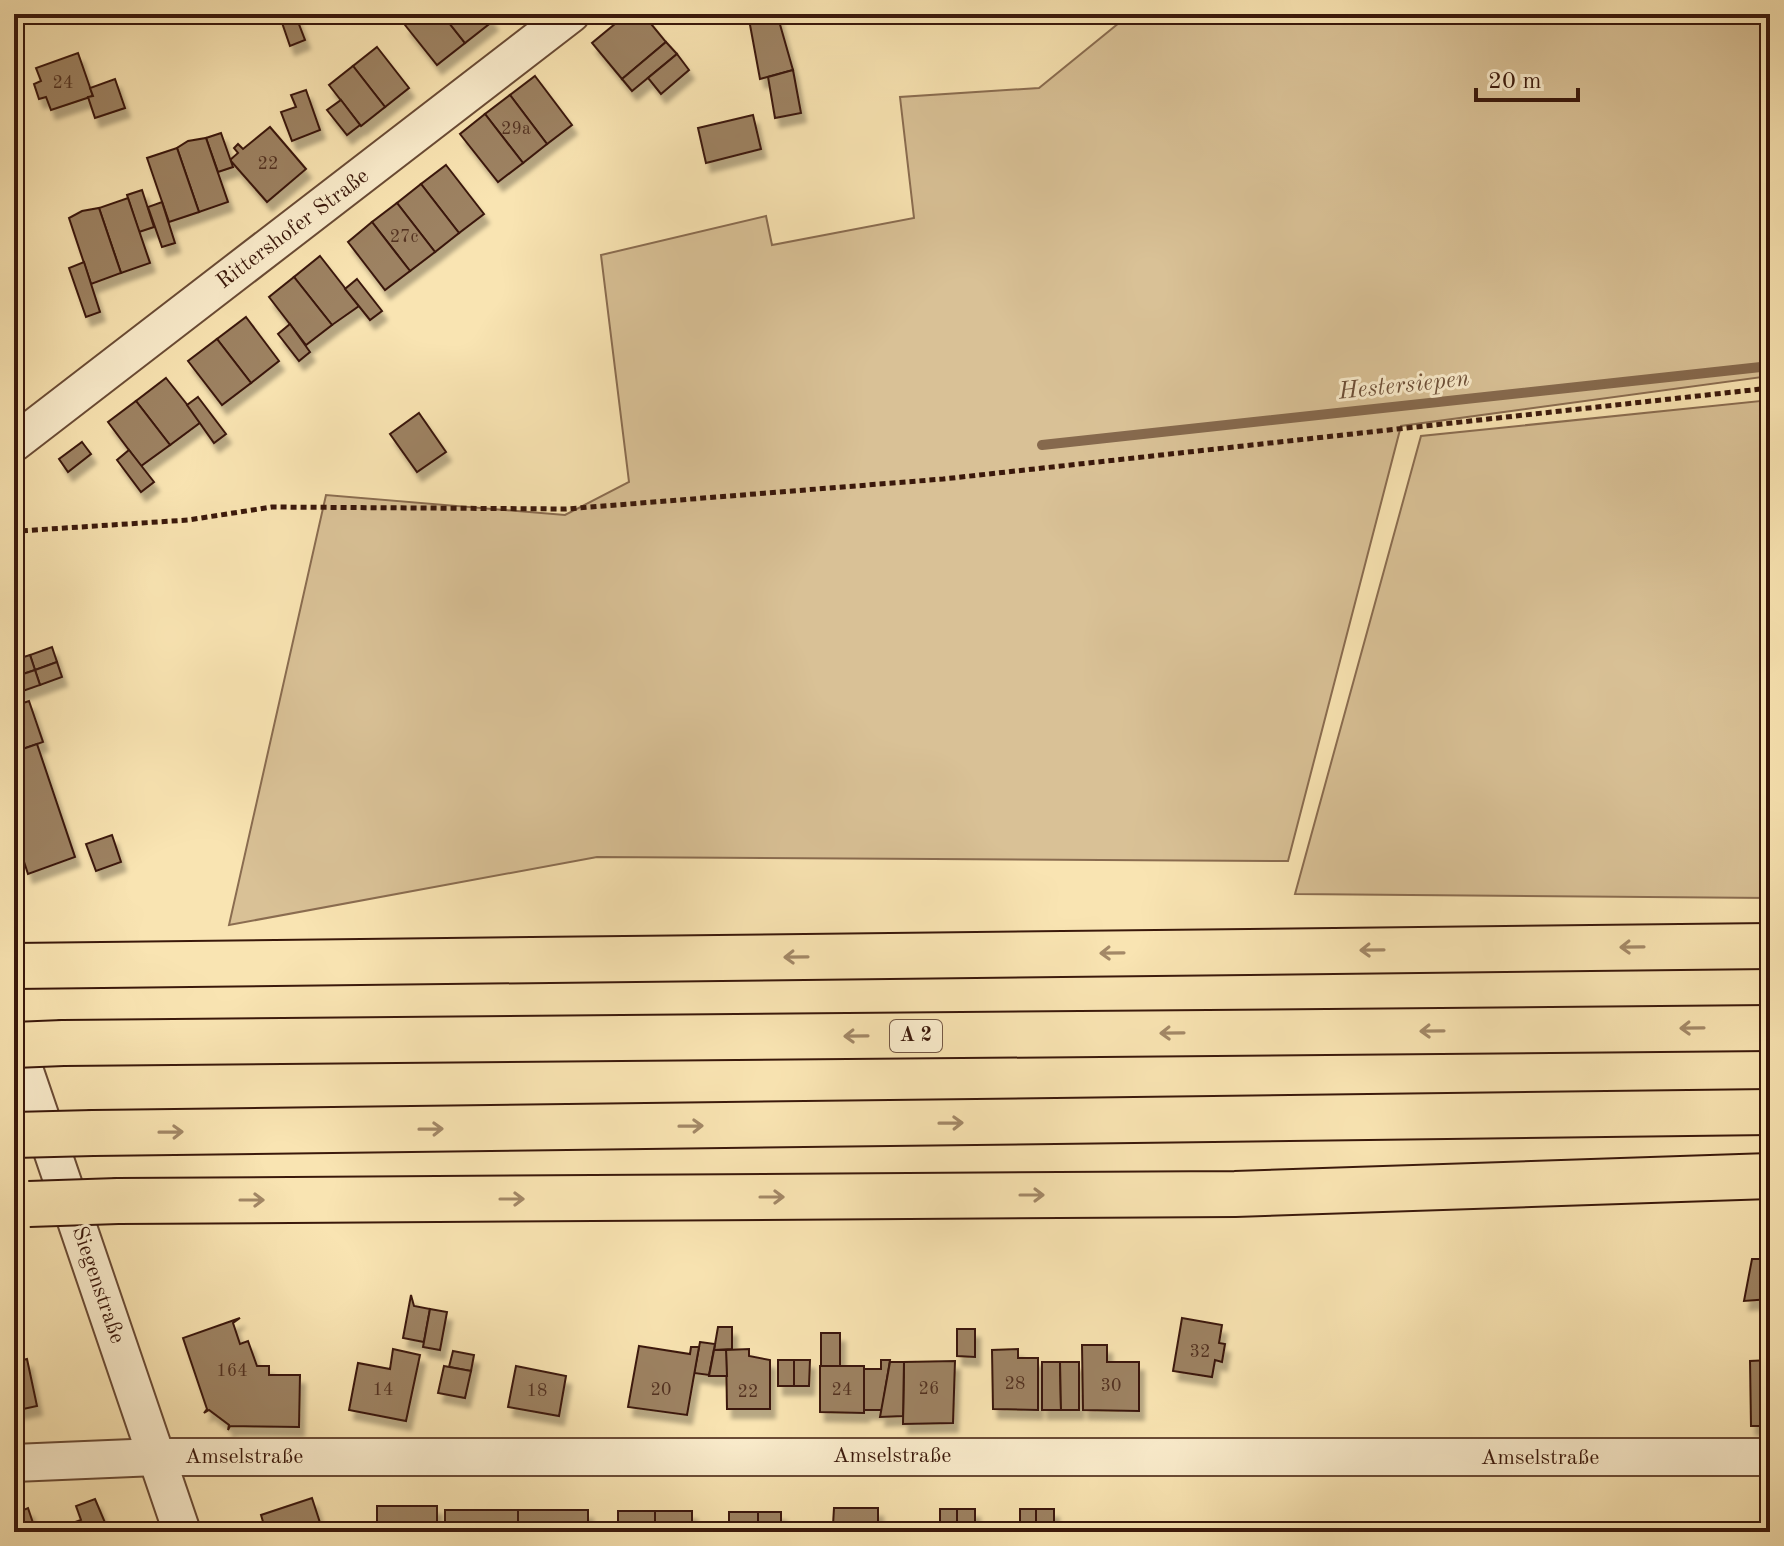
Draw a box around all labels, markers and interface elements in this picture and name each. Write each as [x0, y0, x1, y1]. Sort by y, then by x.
scale bar [1476, 52, 1578, 102]
text: 20 m [1488, 70, 1542, 94]
house number: 24 [53, 74, 73, 92]
house number: 29a [501, 120, 531, 138]
house number: 22 [258, 155, 278, 173]
street label: Rittershofer Straße [213, 165, 373, 293]
house number: 27c [390, 228, 419, 246]
water label: Hestersiepen [1336, 367, 1471, 405]
one-way arrow [1619, 939, 1646, 955]
one-way arrow [1359, 942, 1386, 958]
one-way arrow [1099, 945, 1126, 961]
one-way arrow [783, 949, 810, 965]
road number: A 2 [890, 1020, 942, 1052]
one-way arrow [1679, 1020, 1706, 1036]
one-way arrow [1419, 1023, 1446, 1039]
one-way arrow [1159, 1025, 1186, 1041]
one-way arrow [843, 1028, 870, 1044]
one-way arrow [937, 1115, 964, 1131]
one-way arrow [677, 1118, 704, 1134]
one-way arrow [417, 1121, 444, 1137]
one-way arrow [157, 1124, 184, 1140]
one-way arrow [1018, 1187, 1045, 1203]
one-way arrow [758, 1189, 785, 1205]
one-way arrow [498, 1191, 525, 1207]
one-way arrow [238, 1193, 265, 1208]
street label: Siegenstraße [68, 1224, 128, 1346]
house number: 32 [1190, 1343, 1210, 1361]
house number: 164 [216, 1362, 248, 1380]
house number: 28 [1005, 1375, 1025, 1393]
house number: 30 [1101, 1377, 1121, 1395]
house number: 26 [919, 1380, 939, 1398]
house number: 14 [373, 1381, 393, 1399]
house number: 20 [651, 1381, 671, 1399]
house number: 24 [832, 1381, 852, 1399]
house number: 18 [527, 1382, 547, 1400]
house number: 22 [738, 1383, 758, 1401]
street label: Amselstraße [833, 1445, 951, 1467]
street label: Amselstraße [185, 1446, 303, 1468]
street label: Amselstraße [1481, 1447, 1599, 1469]

